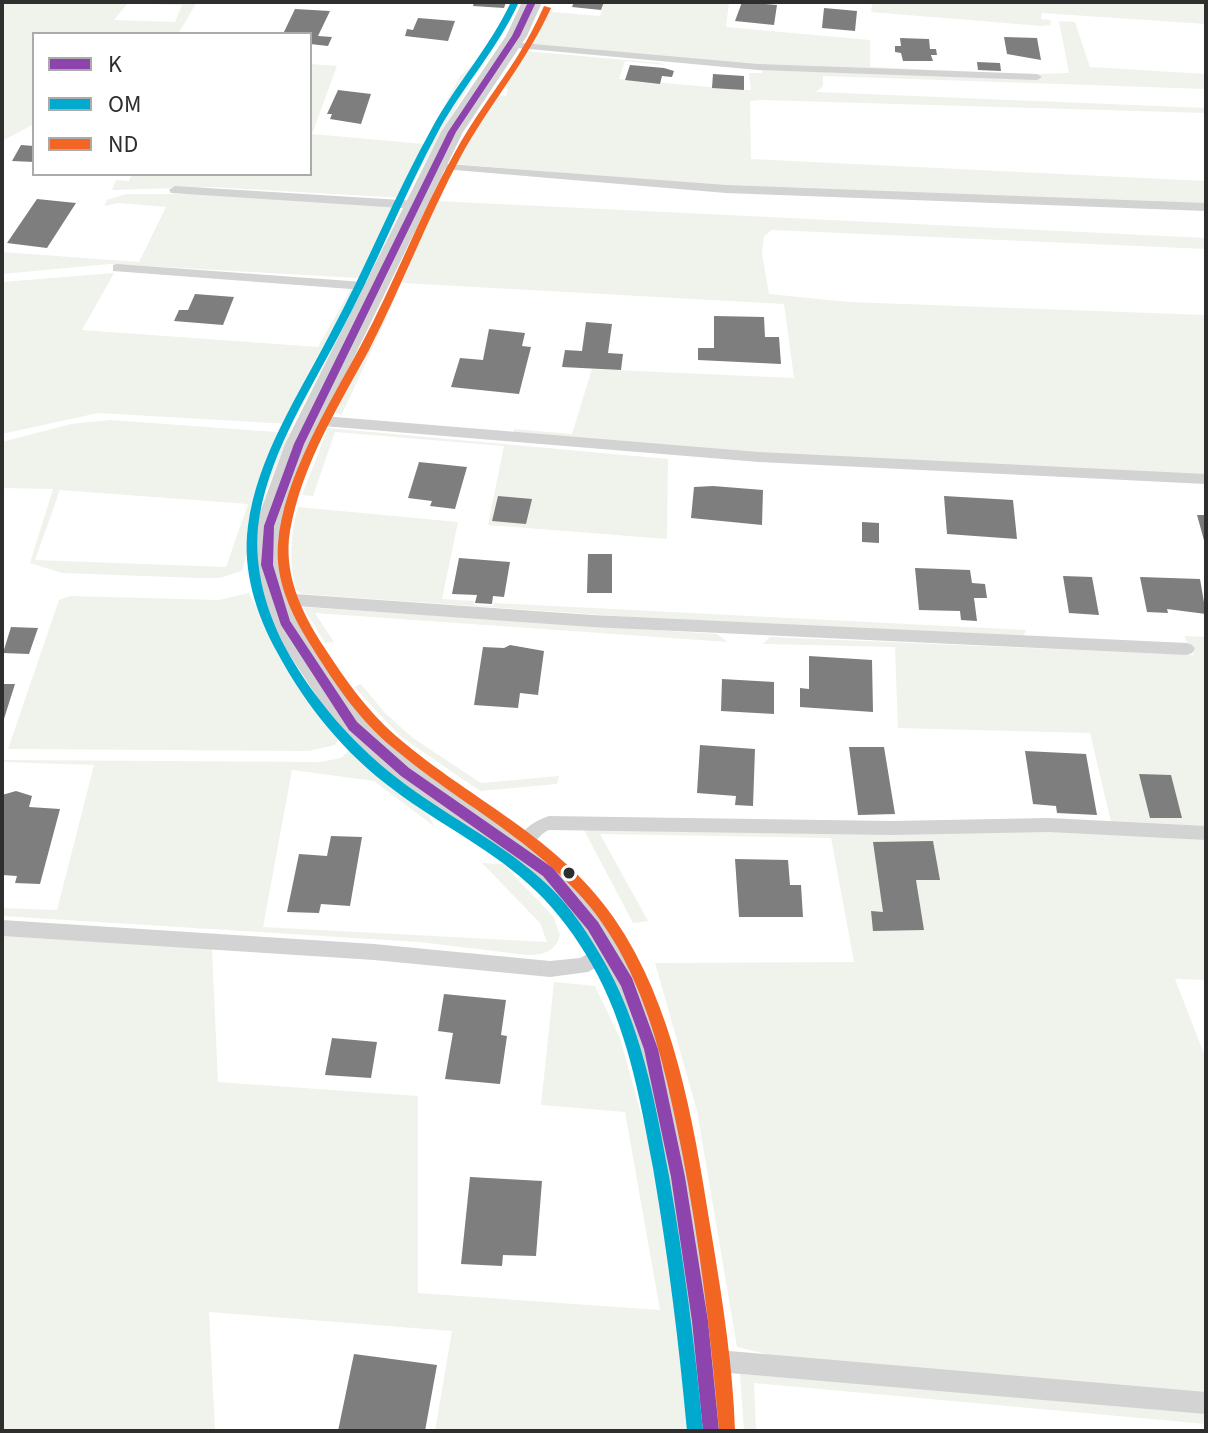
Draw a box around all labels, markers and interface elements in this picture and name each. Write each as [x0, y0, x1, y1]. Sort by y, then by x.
legend [32, 32, 312, 176]
text: K [108, 47, 122, 82]
text: OM [108, 87, 141, 122]
text: ND [108, 127, 138, 162]
unlabelled marker [561, 865, 577, 881]

